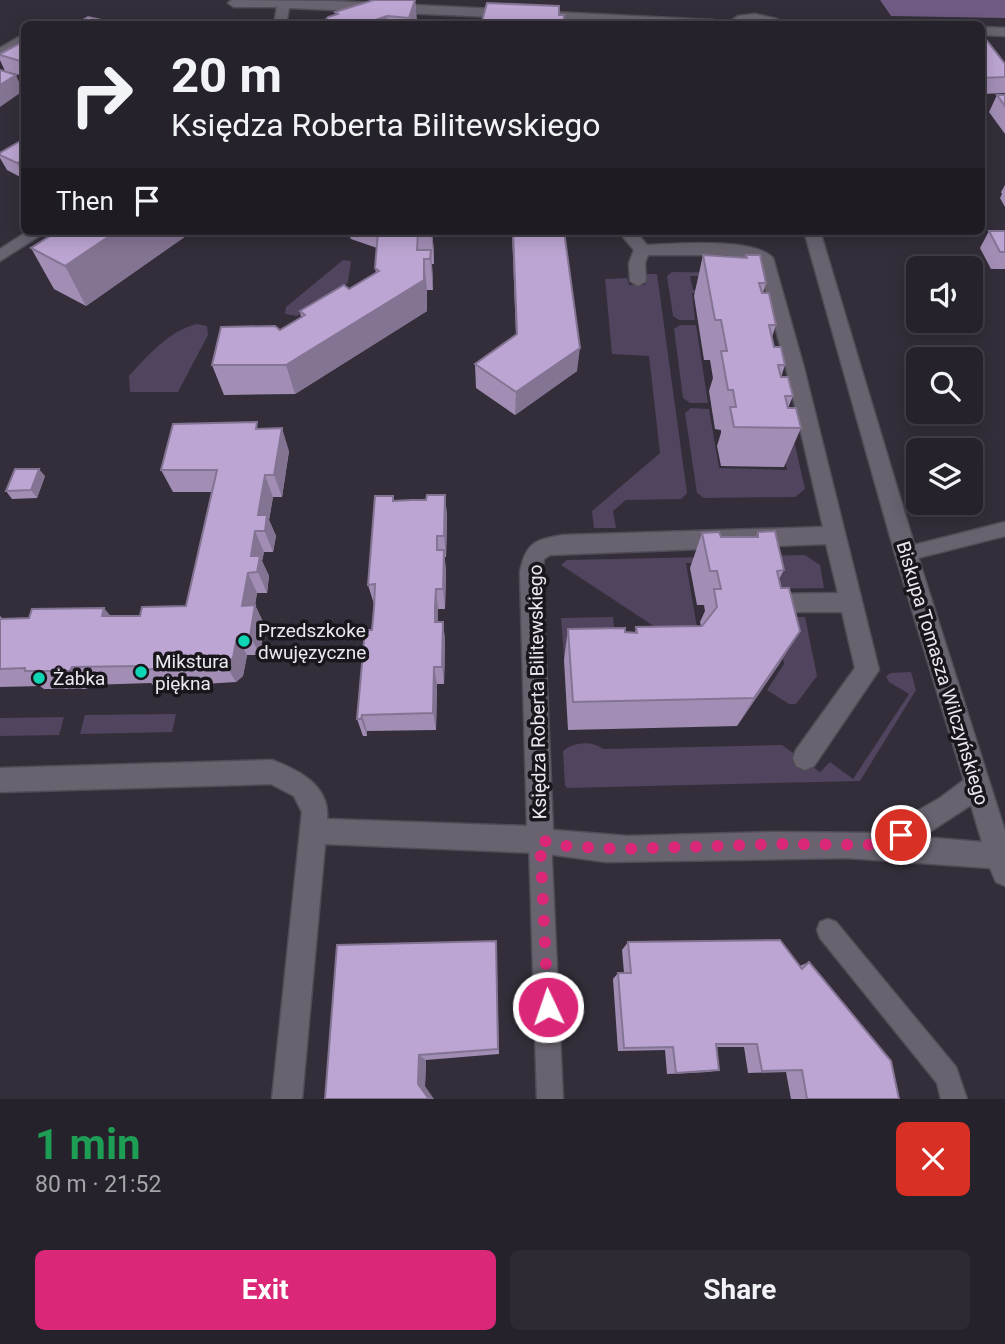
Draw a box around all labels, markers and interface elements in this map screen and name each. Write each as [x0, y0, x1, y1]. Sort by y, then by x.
text: 20 m [171, 47, 282, 104]
icon: right [56, 49, 147, 140]
text: Księdza Roberta Bilitewskiego [171, 106, 600, 144]
icon: arrive [128, 182, 166, 220]
text: Then [56, 186, 114, 216]
map controls [906, 256, 983, 515]
button: sound [906, 256, 983, 333]
button: search [906, 347, 983, 424]
button: layers [906, 438, 983, 515]
street label: Biskupa Tomasza Wilczyńskiego [891, 538, 994, 808]
street label: Księdza Roberta Bilitewskiego [524, 564, 551, 820]
place label: Przedszkoke dwujęzyczne [258, 619, 366, 664]
marker: Przedszkoke dwujęzyczne [236, 633, 252, 649]
place label: Mikstura piękna [155, 650, 229, 695]
marker: Mikstura piękna [133, 664, 149, 680]
place label: Żabka [53, 667, 105, 690]
marker: Żabka [31, 670, 47, 686]
pin [871, 805, 931, 865]
icon: arrive [882, 816, 920, 854]
position arrow [511, 970, 585, 1044]
text: 1 min [35, 1120, 141, 1169]
button: close [896, 1122, 970, 1196]
text: 80 m · 21:52 [35, 1171, 161, 1198]
button: Exit [35, 1250, 496, 1330]
button: Share [510, 1250, 970, 1330]

